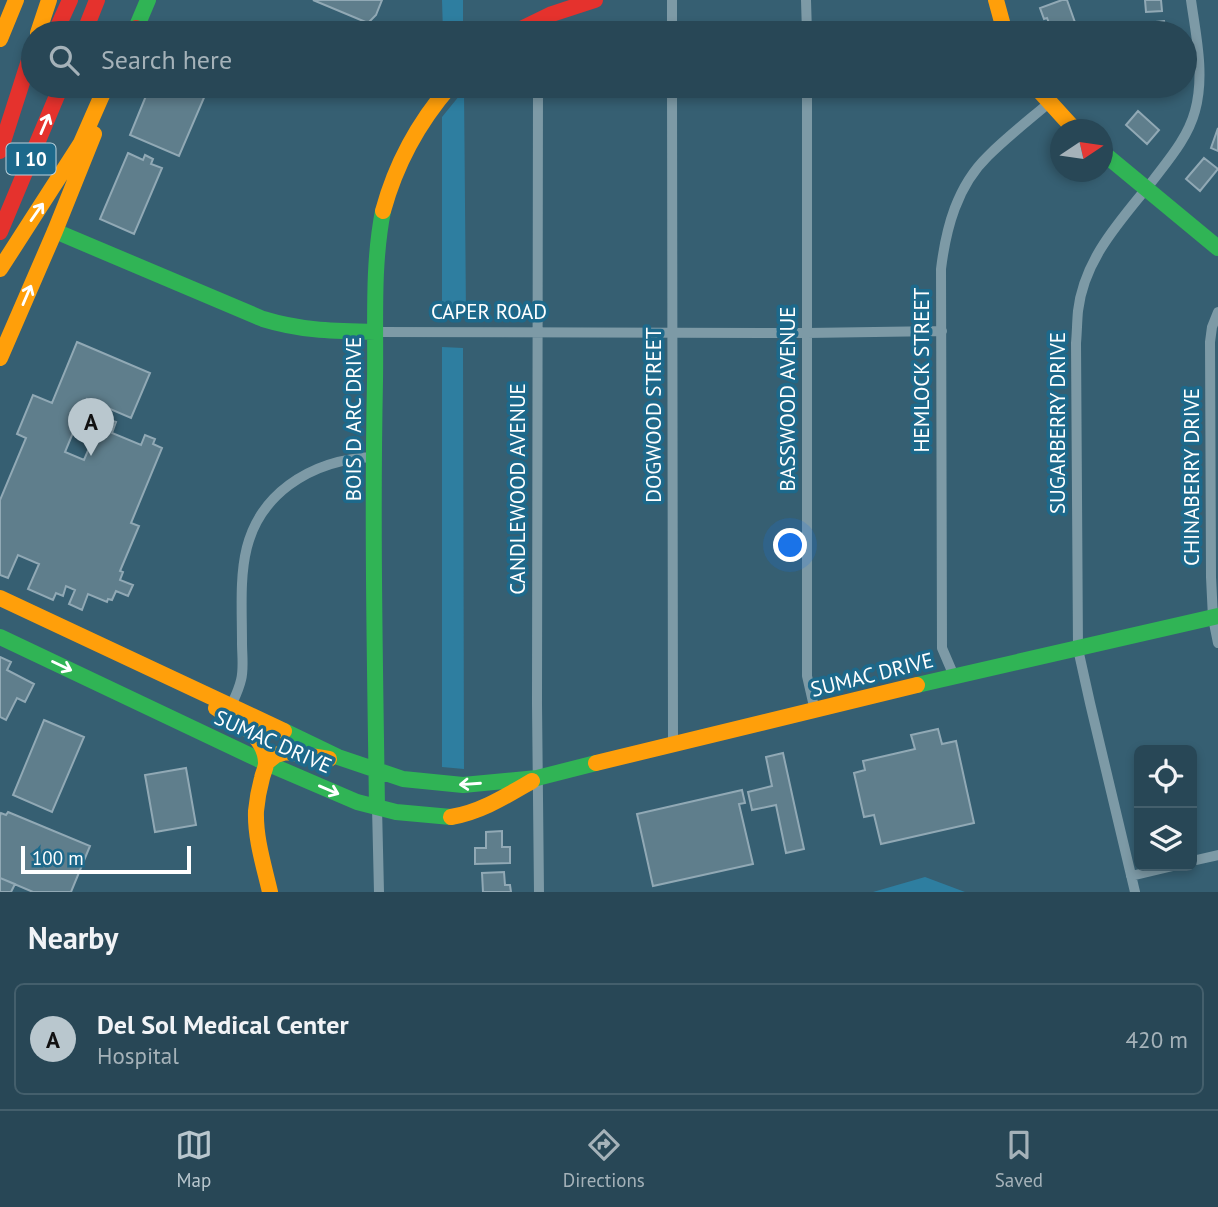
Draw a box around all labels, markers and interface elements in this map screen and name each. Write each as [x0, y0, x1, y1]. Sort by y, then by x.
search box [21, 21, 1197, 98]
icon: search [45, 41, 83, 79]
text: Search here [101, 43, 232, 76]
one-way arrow [40, 114, 53, 135]
north arrow [1050, 119, 1113, 182]
road number: I 10 [7, 144, 56, 174]
one-way arrow [30, 203, 44, 222]
one-way arrow [21, 285, 34, 307]
street label: HEMLOCK STREET [908, 287, 935, 453]
street label: CAPER ROAD [431, 298, 547, 325]
street label: BASSWOOD AVENUE [774, 307, 801, 491]
street label: DOGWOOD STREET [640, 327, 667, 503]
street label: SUGARBERRY DRIVE [1044, 332, 1071, 514]
street label: BOIS D ARC DRIVE [340, 337, 367, 501]
street label: CANDLEWOOD AVENUE [504, 383, 531, 595]
street label: CHINABERRY DRIVE [1178, 388, 1205, 566]
pin: A [68, 398, 114, 456]
your location [773, 528, 807, 562]
street label: SUMAC DRIVE [808, 646, 936, 703]
one-way arrow [51, 659, 72, 673]
street label: SUMAC DRIVE [210, 704, 336, 779]
map controls [1134, 745, 1197, 871]
button: locate [1134, 745, 1197, 808]
one-way arrow [459, 778, 481, 791]
one-way arrow [317, 784, 339, 797]
button: layers [1134, 808, 1197, 871]
scale bar [21, 843, 191, 875]
text: 100 m [32, 846, 84, 870]
text: Nearby [28, 918, 118, 957]
text: Del Sol Medical Center [97, 1008, 349, 1041]
text: A [46, 1025, 60, 1054]
text: 420 m [1126, 1025, 1188, 1054]
text: Hospital [97, 1041, 179, 1070]
tab: Map [175, 1126, 213, 1192]
tab: Directions [563, 1126, 645, 1192]
tab: Saved [995, 1126, 1043, 1192]

